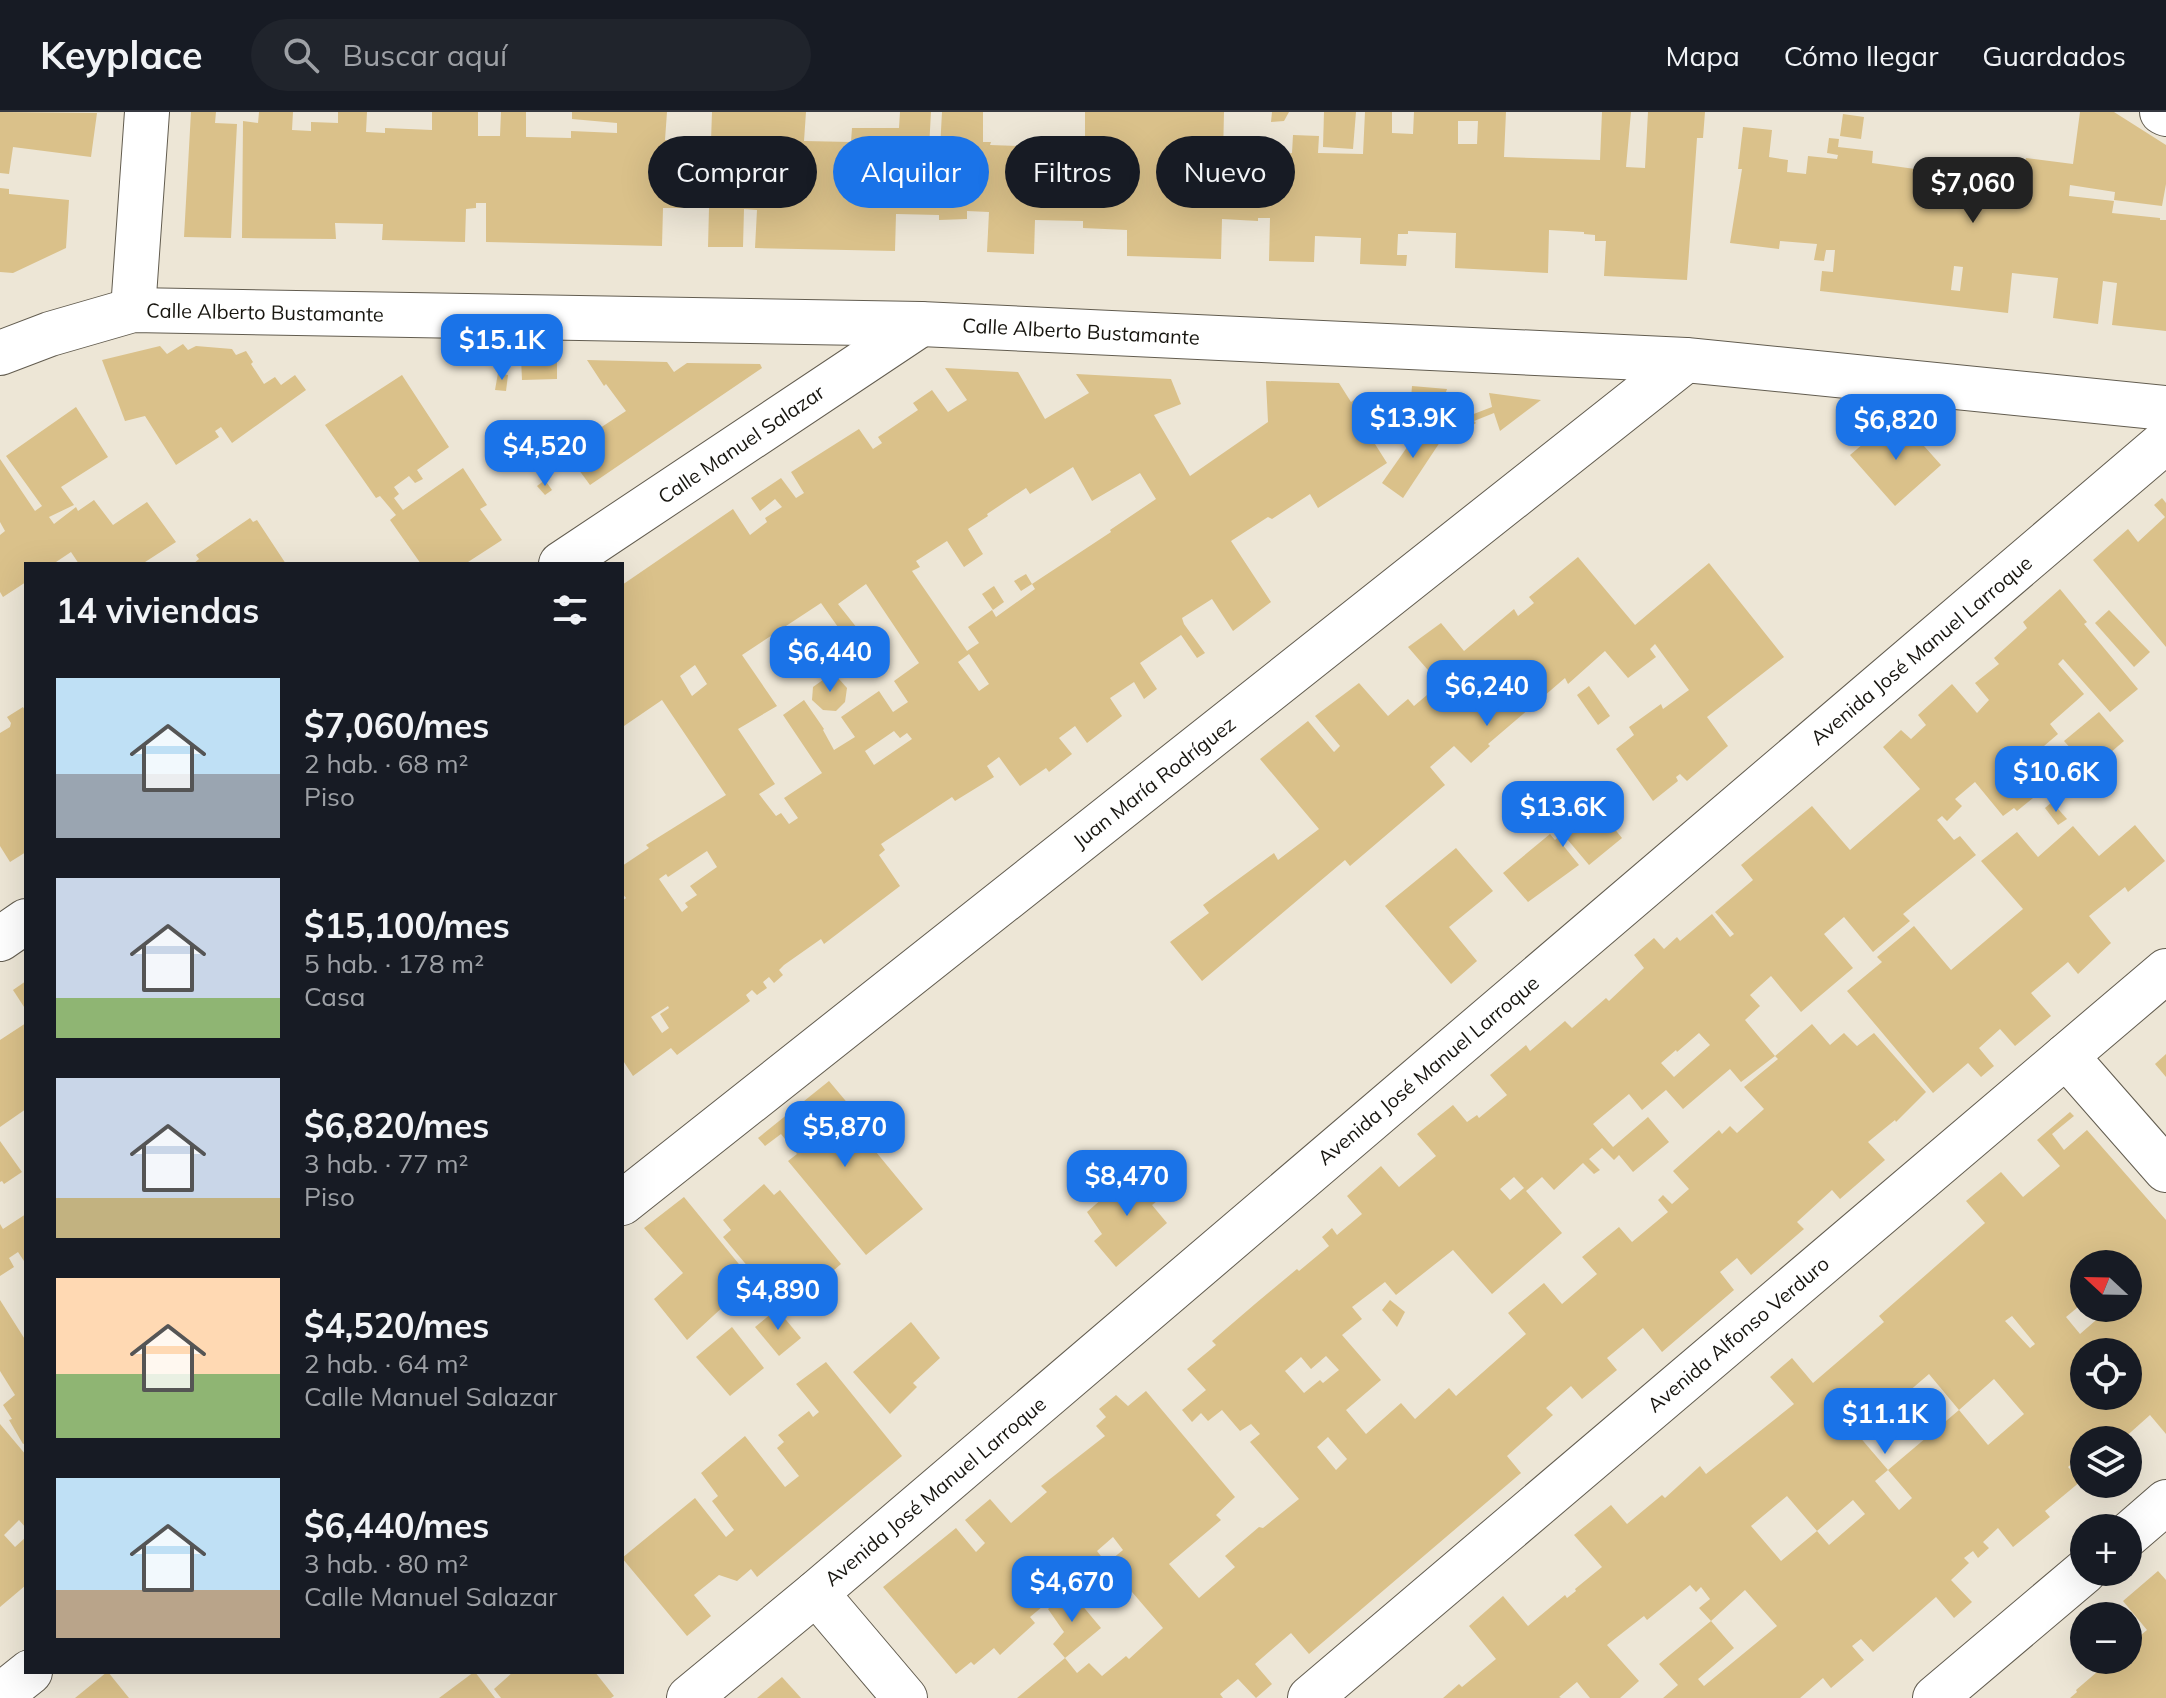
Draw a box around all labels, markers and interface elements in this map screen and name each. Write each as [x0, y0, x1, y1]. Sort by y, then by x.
search box [251, 19, 811, 91]
text: Keyplace [40, 31, 203, 79]
icon: search [279, 33, 323, 77]
text: Buscar aquí [343, 36, 507, 74]
text: Mapa [1665, 38, 1740, 73]
text: Cómo llegar [1784, 38, 1938, 73]
text: Guardados [1982, 38, 2126, 73]
chip: Comprar [648, 136, 817, 208]
chip: Alquilar [833, 136, 989, 208]
chip: Filtros [1005, 136, 1140, 208]
chip: Nuevo [1156, 136, 1295, 208]
pin: $7,060 [1908, 157, 2038, 225]
text: $7,060 [1931, 166, 2015, 199]
street label: Calle Alberto Bustamante [146, 297, 384, 327]
street label: Calle Alberto Bustamante [962, 312, 1200, 350]
pin: $15.1K [437, 314, 567, 382]
text: $15.1K [459, 323, 545, 356]
street label: Calle Manuel Salazar [653, 379, 829, 509]
pin: $13.9K [1348, 392, 1478, 460]
pin: $6,820 [1831, 394, 1961, 462]
text: $13.9K [1370, 401, 1456, 434]
text: $6,820 [1854, 403, 1938, 436]
pin: $4,520 [480, 420, 610, 488]
text: $4,520 [503, 429, 587, 462]
street label: Avenida José Manuel Larroque [1805, 550, 2037, 750]
icon: filters [548, 588, 592, 632]
text: 14 viviendas [56, 589, 259, 632]
pin: $6,440 [765, 626, 895, 694]
text: $6,440 [788, 635, 872, 668]
pin: $6,240 [1422, 660, 1552, 728]
text: $6,240 [1445, 669, 1529, 702]
text: $7,060/mes [304, 704, 489, 747]
icon: home [120, 710, 216, 806]
street label: Juan María Rodríguez [1068, 711, 1240, 853]
pin: $10.6K [1991, 746, 2121, 814]
text: 2 hab. · 68 m² [304, 747, 468, 780]
text: $10.6K [2013, 755, 2099, 788]
text: Piso [304, 780, 355, 813]
pin: $13.6K [1498, 781, 1628, 849]
text: $13.6K [1520, 790, 1606, 823]
text: $15,100/mes [304, 904, 510, 947]
icon: home [120, 910, 216, 1006]
text: 5 hab. · 178 m² [304, 947, 484, 980]
street label: Avenida José Manuel Larroque [1312, 970, 1544, 1170]
text: Casa [304, 980, 365, 1013]
pin: $5,870 [780, 1101, 910, 1169]
text: $6,820/mes [304, 1104, 489, 1147]
icon: home [120, 1110, 216, 1206]
text: $5,870 [803, 1110, 887, 1143]
text: 3 hab. · 77 m² [304, 1147, 468, 1180]
pin: $8,470 [1062, 1150, 1192, 1218]
text: $8,470 [1085, 1159, 1169, 1192]
text: Piso [304, 1180, 355, 1213]
north arrow [2070, 1250, 2142, 1322]
map controls [2070, 1250, 2142, 1674]
street label: Avenida Alfonso Verduro [1642, 1251, 1834, 1417]
pin: $4,890 [713, 1264, 843, 1332]
text: $4,890 [736, 1273, 820, 1306]
text: $4,520/mes [304, 1304, 489, 1347]
icon: home [120, 1310, 216, 1406]
button: locate [2070, 1338, 2142, 1410]
text: 2 hab. · 64 m² [304, 1347, 468, 1380]
text: Calle Manuel Salazar [304, 1380, 558, 1413]
pin: $11.1K [1820, 1388, 1950, 1456]
street label: Avenida José Manuel Larroque [819, 1391, 1051, 1591]
text: $11.1K [1842, 1397, 1928, 1430]
button: layers [2070, 1426, 2142, 1498]
text: $6,440/mes [304, 1504, 489, 1547]
icon: home [120, 1510, 216, 1606]
button: + [2070, 1514, 2142, 1586]
text: 3 hab. · 80 m² [304, 1547, 468, 1580]
pin: $4,670 [1007, 1556, 1137, 1624]
text: $4,670 [1030, 1565, 1114, 1598]
text: Calle Manuel Salazar [304, 1580, 558, 1613]
button: − [2070, 1602, 2142, 1674]

